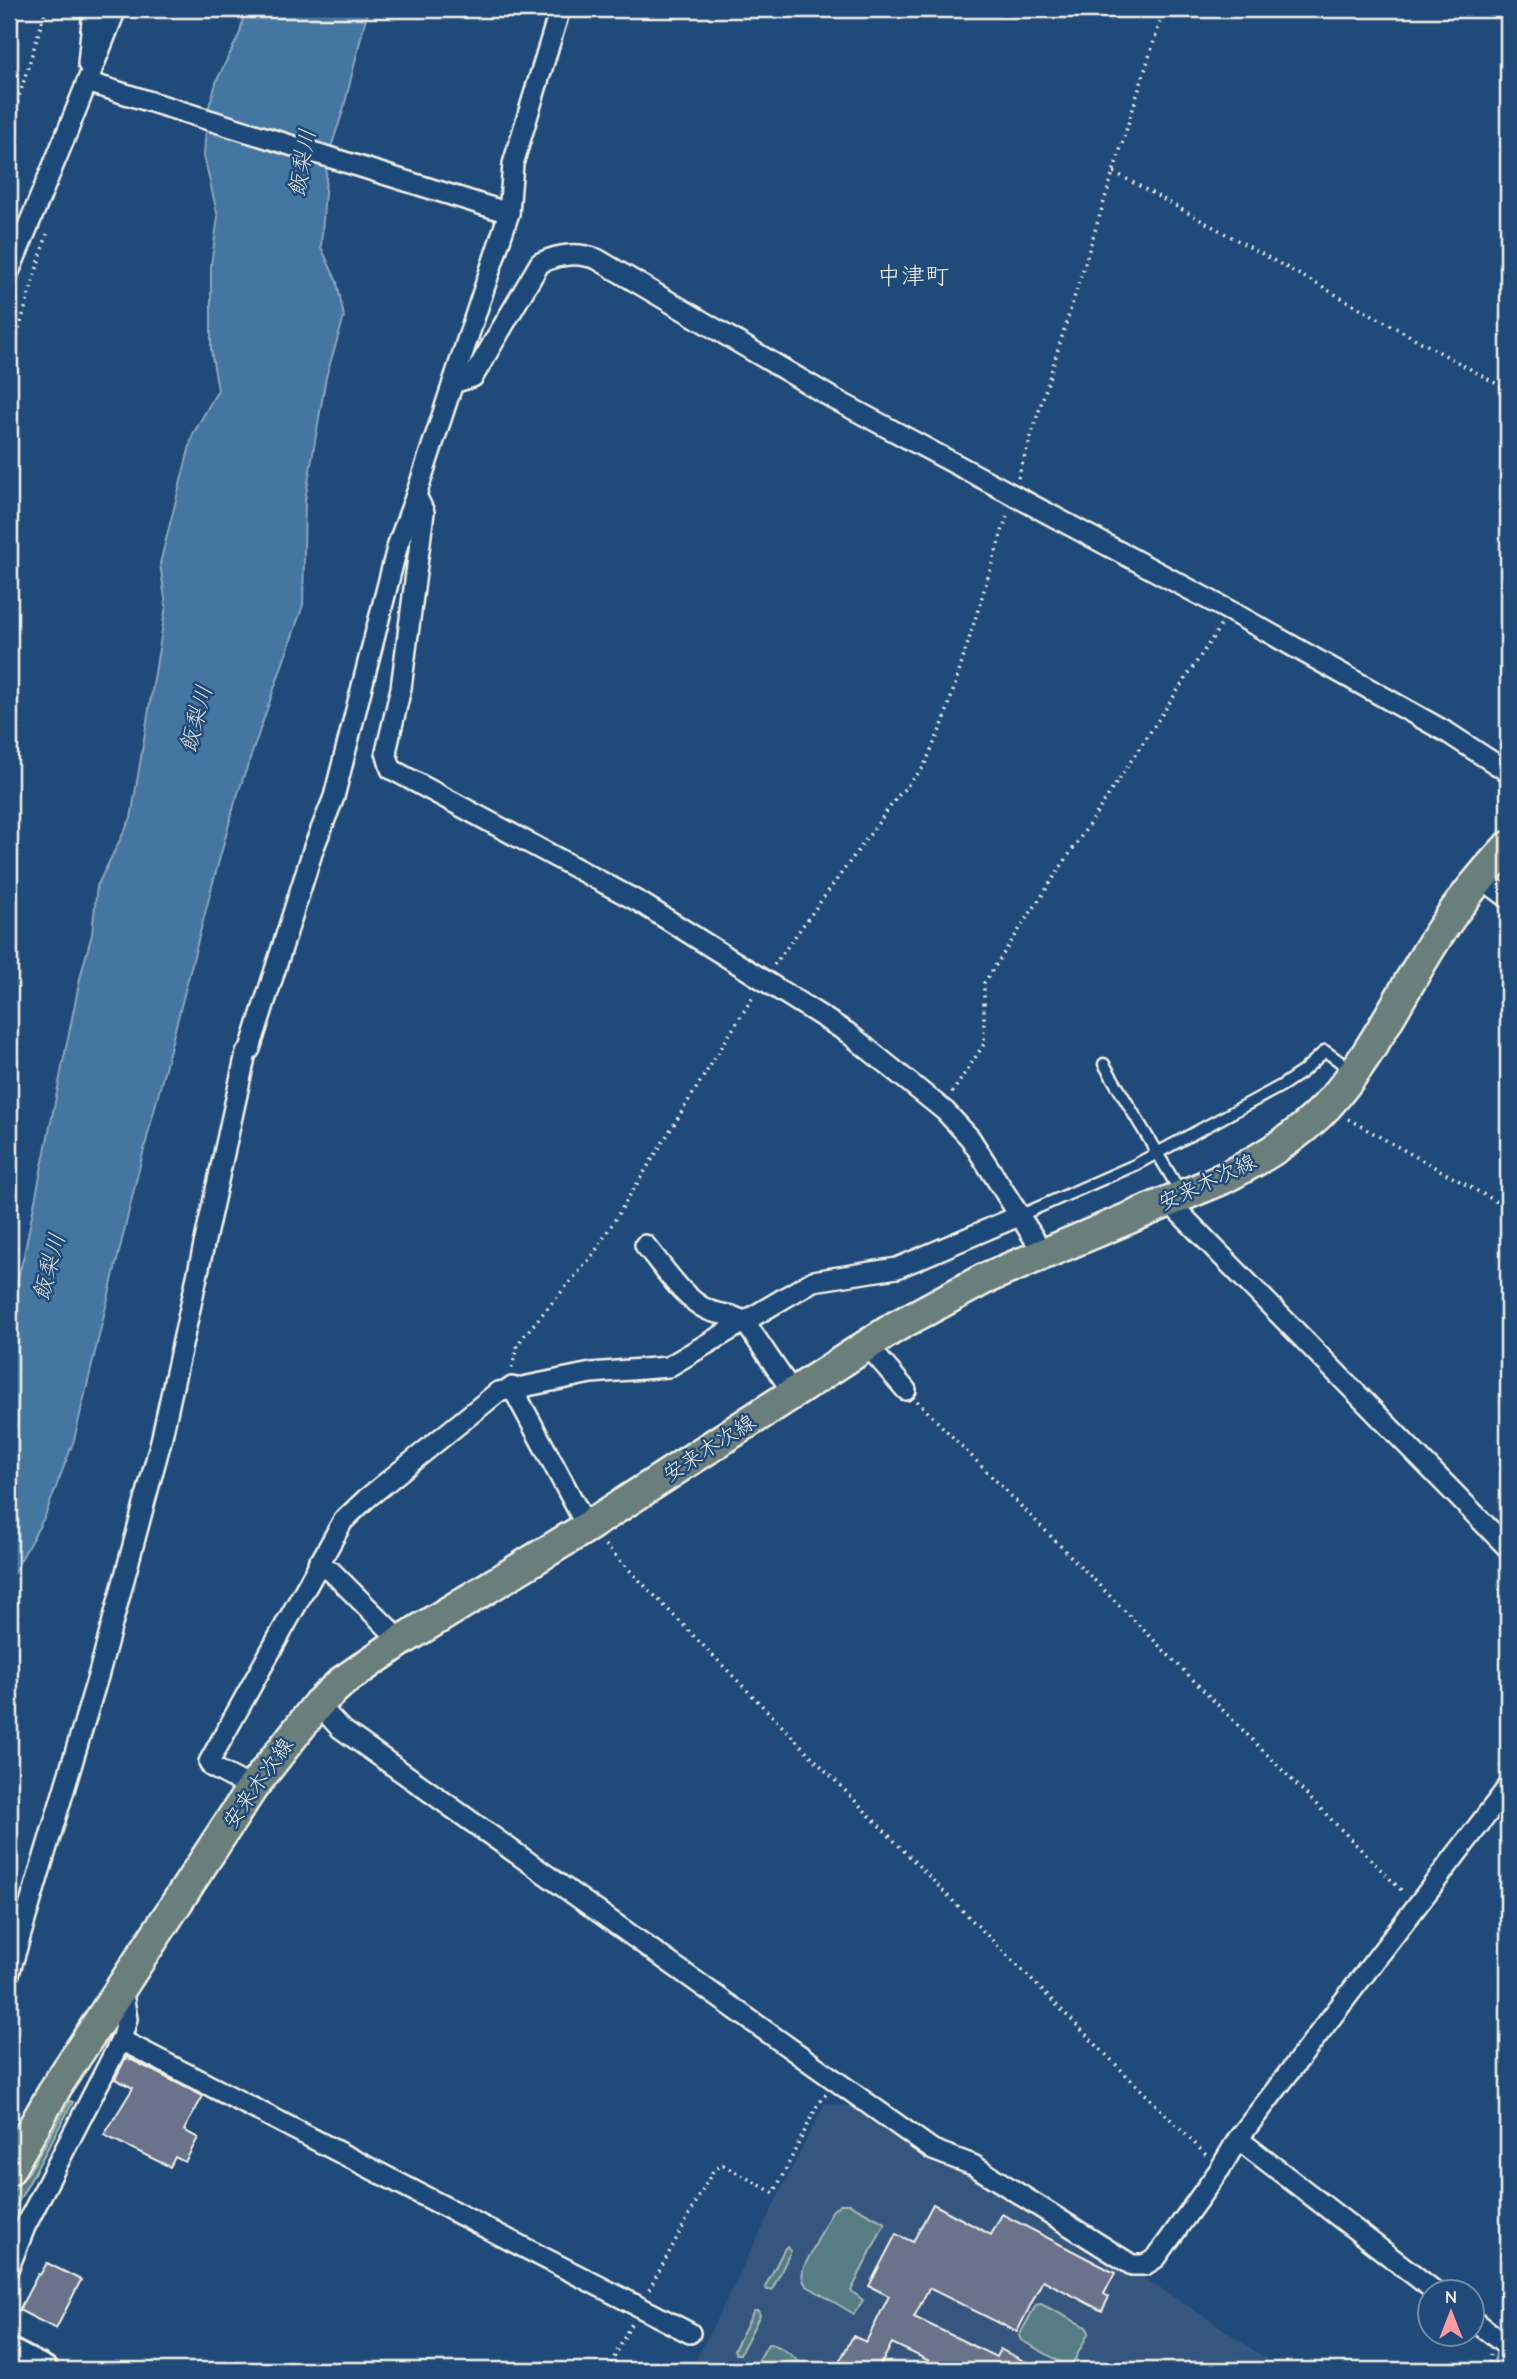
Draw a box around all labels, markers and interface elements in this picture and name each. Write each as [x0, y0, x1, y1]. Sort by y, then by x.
water label: 飯梨川 [283, 127, 321, 199]
district label: 中津町 [877, 262, 949, 290]
water label: 飯梨川 [174, 682, 218, 756]
street label: 安来木次線 [1154, 1149, 1260, 1215]
water label: 飯梨川 [27, 1230, 71, 1304]
street label: 安来木次線 [658, 1409, 760, 1487]
street label: 安来木次線 [218, 1733, 298, 1833]
north arrow [1416, 2278, 1486, 2348]
text: N [1445, 2286, 1457, 2308]

